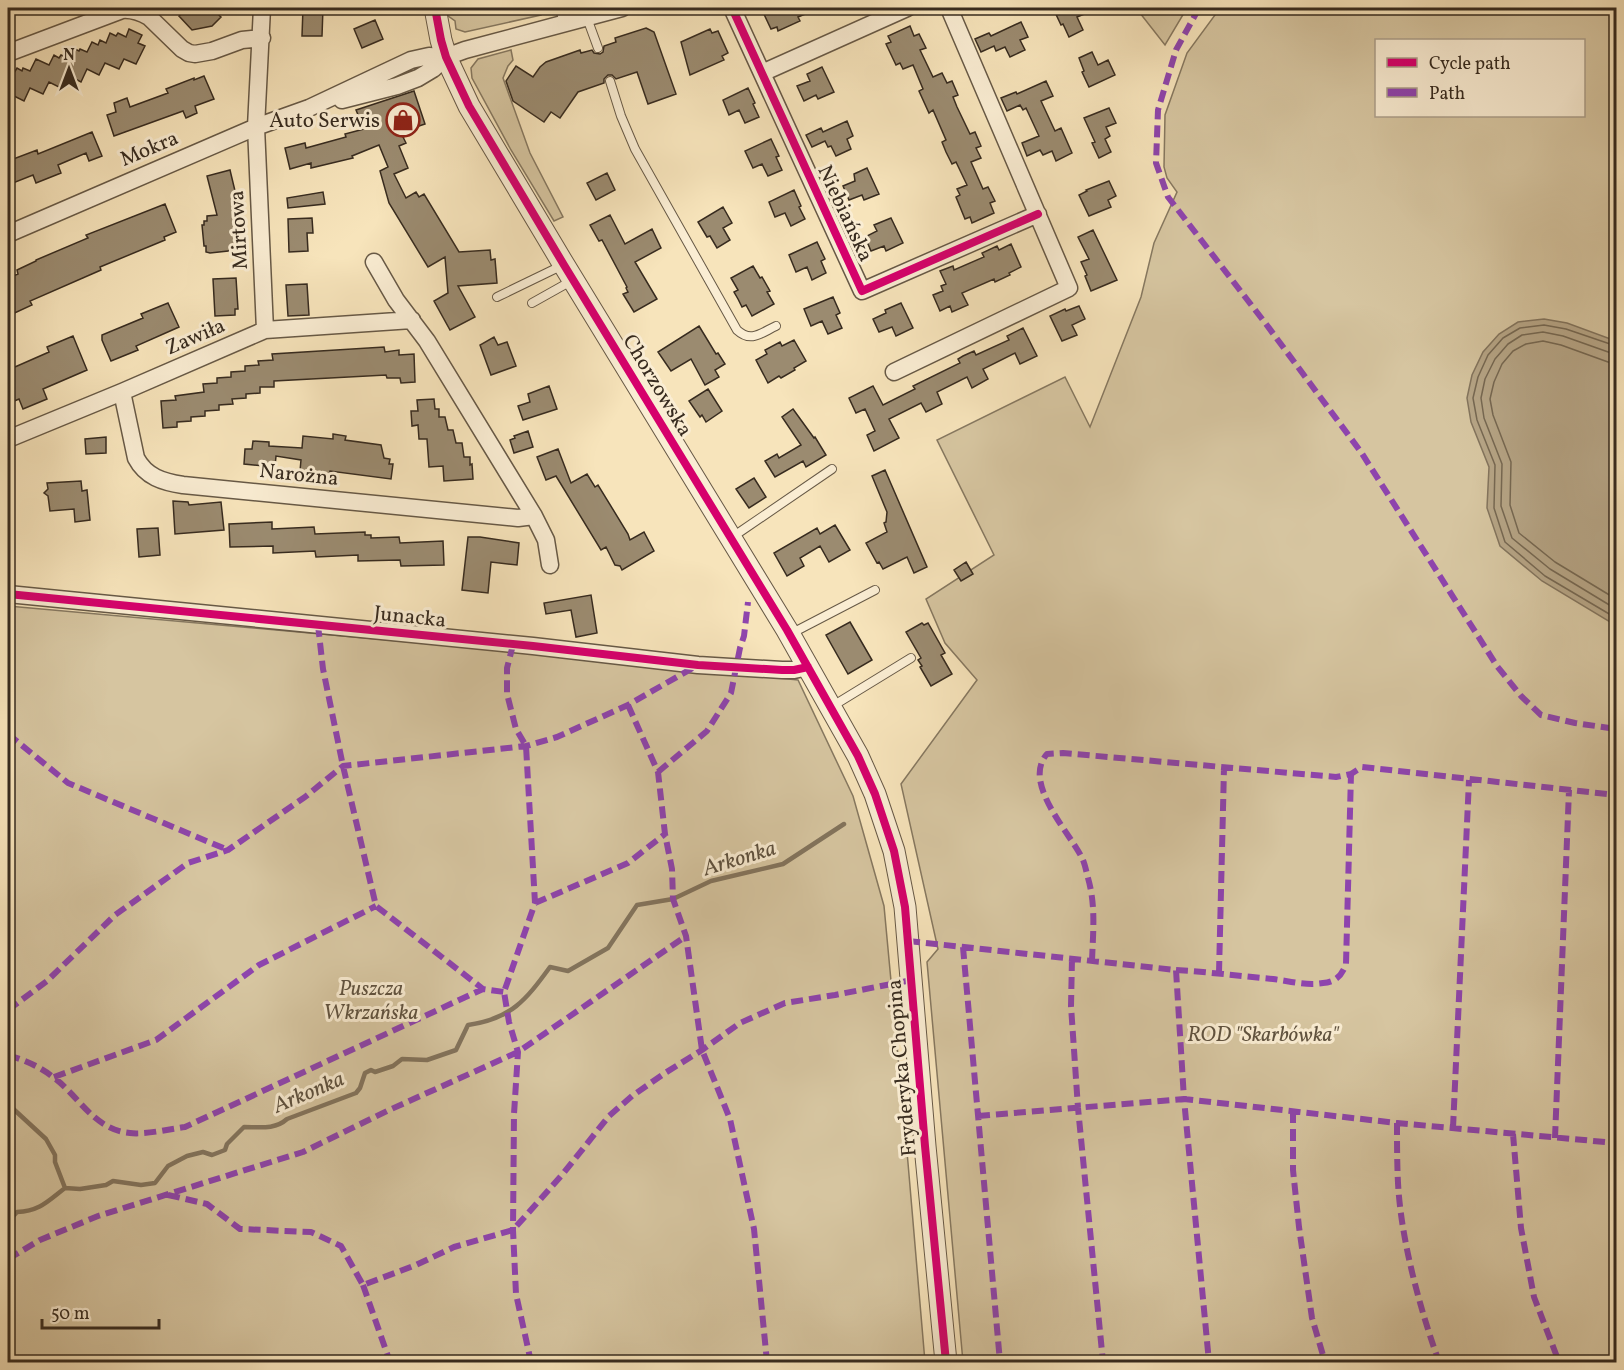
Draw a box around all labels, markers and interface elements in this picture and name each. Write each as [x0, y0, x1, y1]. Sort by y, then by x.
north arrow [39, 39, 99, 99]
legend [1375, 39, 1585, 117]
text: N [63, 45, 75, 67]
text: Cycle path [1429, 52, 1511, 77]
text: Path [1429, 82, 1465, 107]
shop icon: Auto Serwis [385, 102, 421, 138]
place label: Auto Serwis [269, 107, 380, 136]
street label: Mokra [116, 124, 183, 175]
street label: Niebiańska [810, 161, 880, 267]
street label: Mirtowa [223, 189, 256, 270]
street label: Zawiła [161, 312, 230, 363]
street label: Chorzowska [615, 329, 699, 442]
street label: Narożna [258, 457, 340, 494]
street label: Junacka [372, 599, 447, 636]
water label: Arkonka [698, 834, 780, 885]
park label: Puszcza Wkrzańska [324, 975, 418, 1028]
street label: Fryderyka Chopina [880, 978, 925, 1158]
park label: ROD "Skarbówka" [1187, 1021, 1340, 1050]
water label: Arkonka [268, 1064, 350, 1123]
scale bar [42, 1292, 159, 1330]
text: 50 m [51, 1302, 90, 1327]

